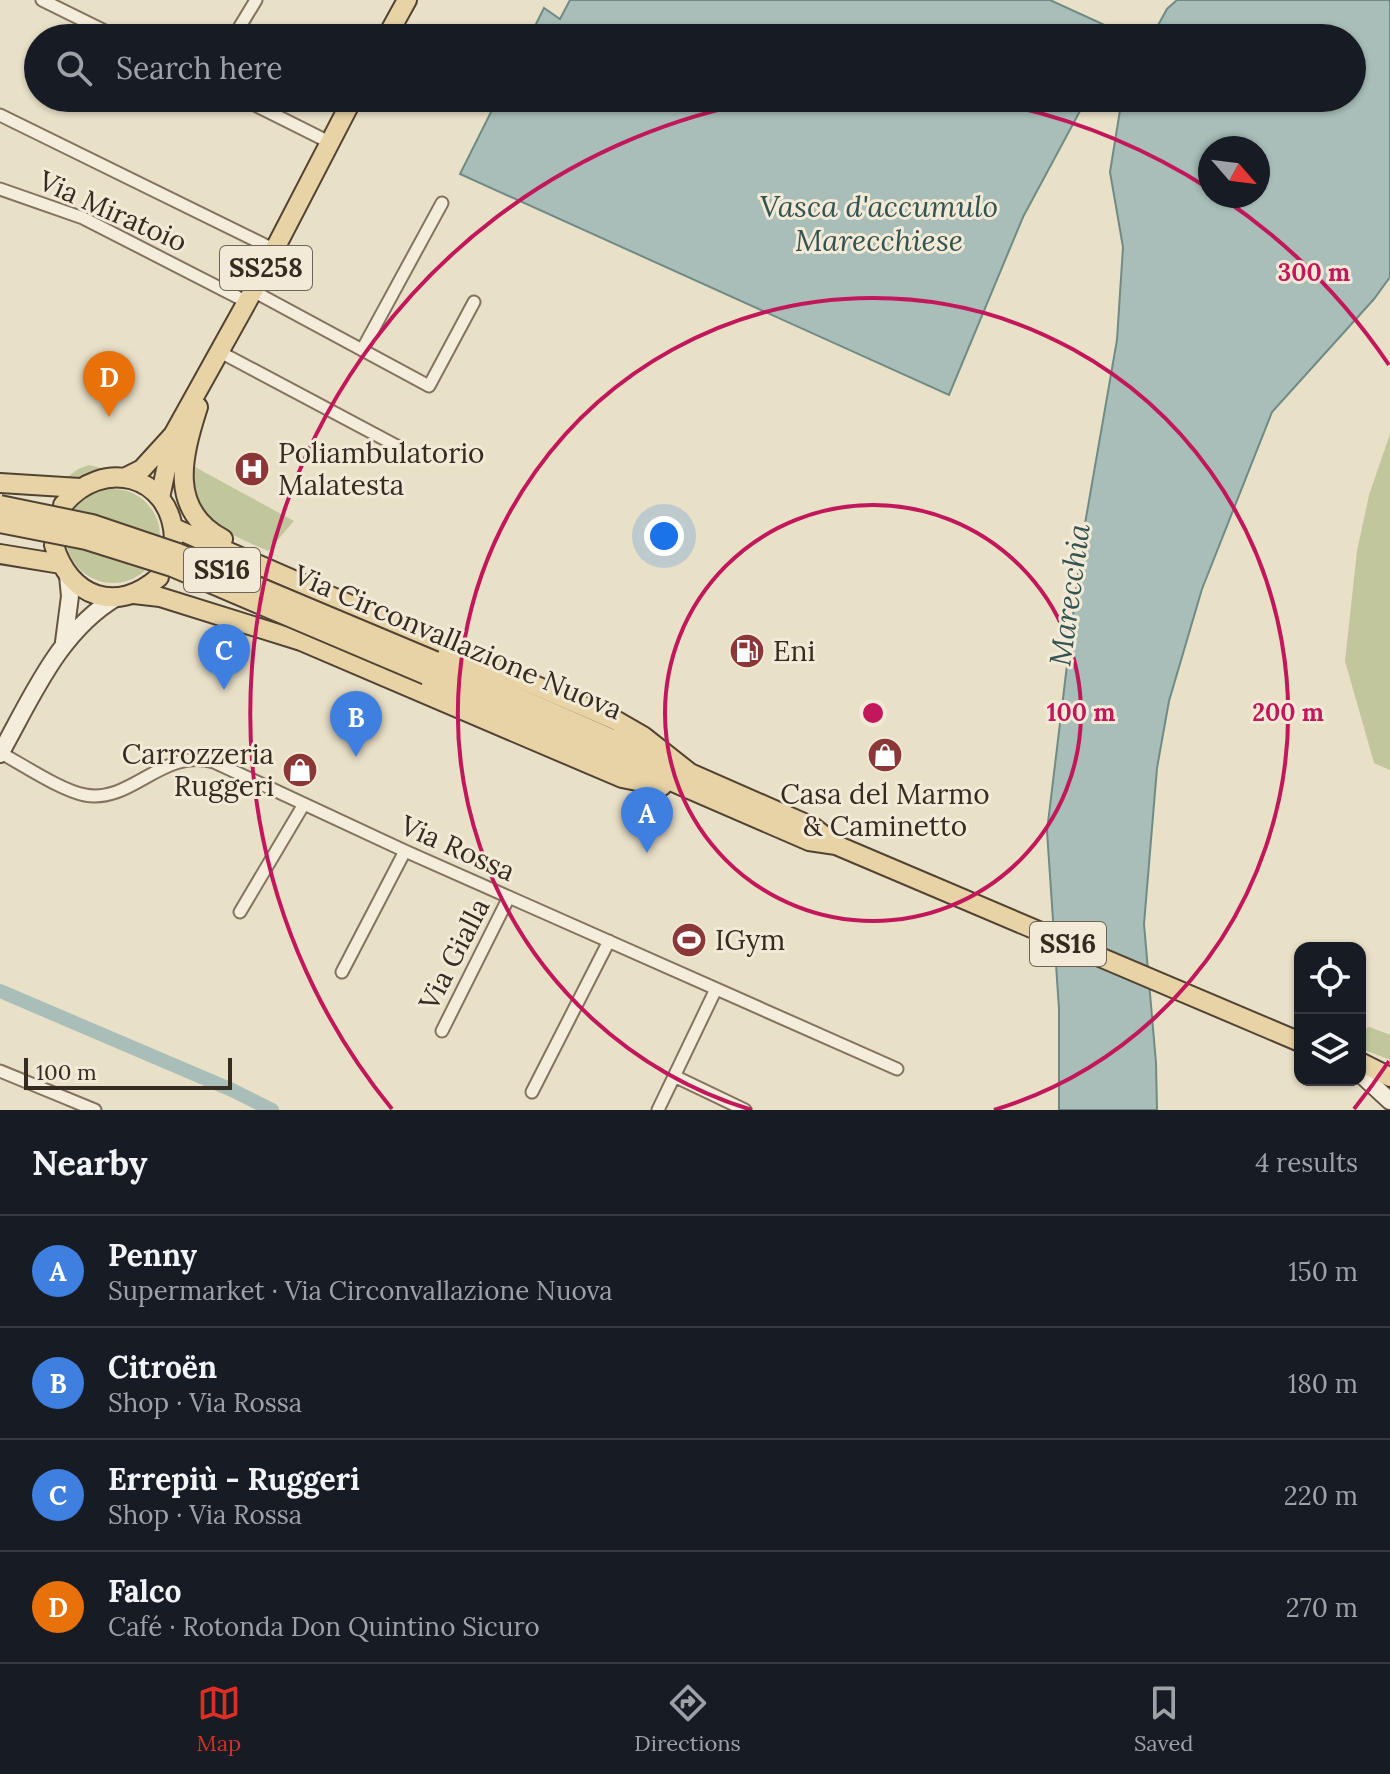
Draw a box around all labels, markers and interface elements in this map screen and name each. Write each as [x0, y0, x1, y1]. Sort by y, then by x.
search box [24, 24, 1366, 112]
icon: search [52, 46, 96, 90]
text: Search here [116, 49, 283, 87]
north arrow [1198, 136, 1270, 208]
street label: Via Miratoio [32, 162, 193, 260]
water label: Vasca d'accumulo Marecchiese [760, 187, 998, 259]
road number: SS258 [220, 246, 312, 290]
text: 300 m [1278, 257, 1350, 288]
pin: D [83, 351, 135, 417]
place label: Poliambulatorio Malatesta [278, 435, 485, 503]
hospital icon: Poliambulatorio Malatesta [233, 450, 271, 488]
your location [644, 516, 684, 556]
water label: Marecchia [1040, 521, 1098, 668]
road number: SS16 [184, 548, 260, 592]
street label: Via Circonvallazione Nuova [287, 556, 628, 728]
pin: C [198, 624, 250, 690]
fuel station icon: Eni [728, 632, 766, 670]
place label: Eni [773, 633, 815, 669]
pin: B [330, 691, 382, 757]
text: 100 m [1047, 697, 1115, 728]
text: 200 m [1252, 697, 1324, 728]
centre of rings [859, 699, 887, 727]
place label: Carrozzeria Ruggeri [122, 736, 274, 804]
shop icon: Casa del Marmo & Caminetto [866, 736, 904, 774]
shop icon: Carrozzeria Ruggeri [281, 751, 319, 789]
place label: Casa del Marmo & Caminetto [780, 776, 990, 844]
pin: A [621, 787, 673, 853]
street label: Via Rossa [394, 806, 521, 889]
street label: Via Gialla [410, 892, 497, 1017]
sports icon: IGym [670, 921, 708, 959]
place label: IGym [715, 922, 785, 958]
road number: SS16 [1030, 922, 1106, 966]
map controls [1294, 942, 1366, 1086]
button: locate [1294, 942, 1366, 1014]
button: layers [1294, 1014, 1366, 1086]
scale bar [24, 1054, 232, 1090]
text: 100 m [36, 1058, 97, 1086]
text: Nearby [32, 1141, 148, 1184]
text: 4 results [1255, 1146, 1358, 1179]
text: Penny [108, 1236, 197, 1274]
text: A [49, 1255, 67, 1288]
text: 150 m [1288, 1255, 1358, 1288]
text: Supermarket · Via Circonvallazione Nuova [108, 1274, 613, 1307]
text: Citroën [108, 1348, 217, 1386]
text: B [49, 1367, 67, 1400]
text: 180 m [1288, 1367, 1358, 1400]
text: Shop · Via Rossa [108, 1386, 302, 1419]
text: Errepiù - Ruggeri [108, 1460, 360, 1498]
text: C [49, 1479, 67, 1512]
text: 220 m [1284, 1479, 1358, 1512]
text: Shop · Via Rossa [108, 1498, 302, 1531]
text: Falco [108, 1572, 182, 1610]
text: D [48, 1591, 68, 1624]
text: 270 m [1286, 1591, 1358, 1624]
text: Café · Rotonda Don Quintino Sicuro [108, 1610, 540, 1643]
tab: Map [197, 1681, 241, 1757]
tab: Directions [634, 1681, 741, 1757]
tab: Saved [1134, 1681, 1193, 1757]

